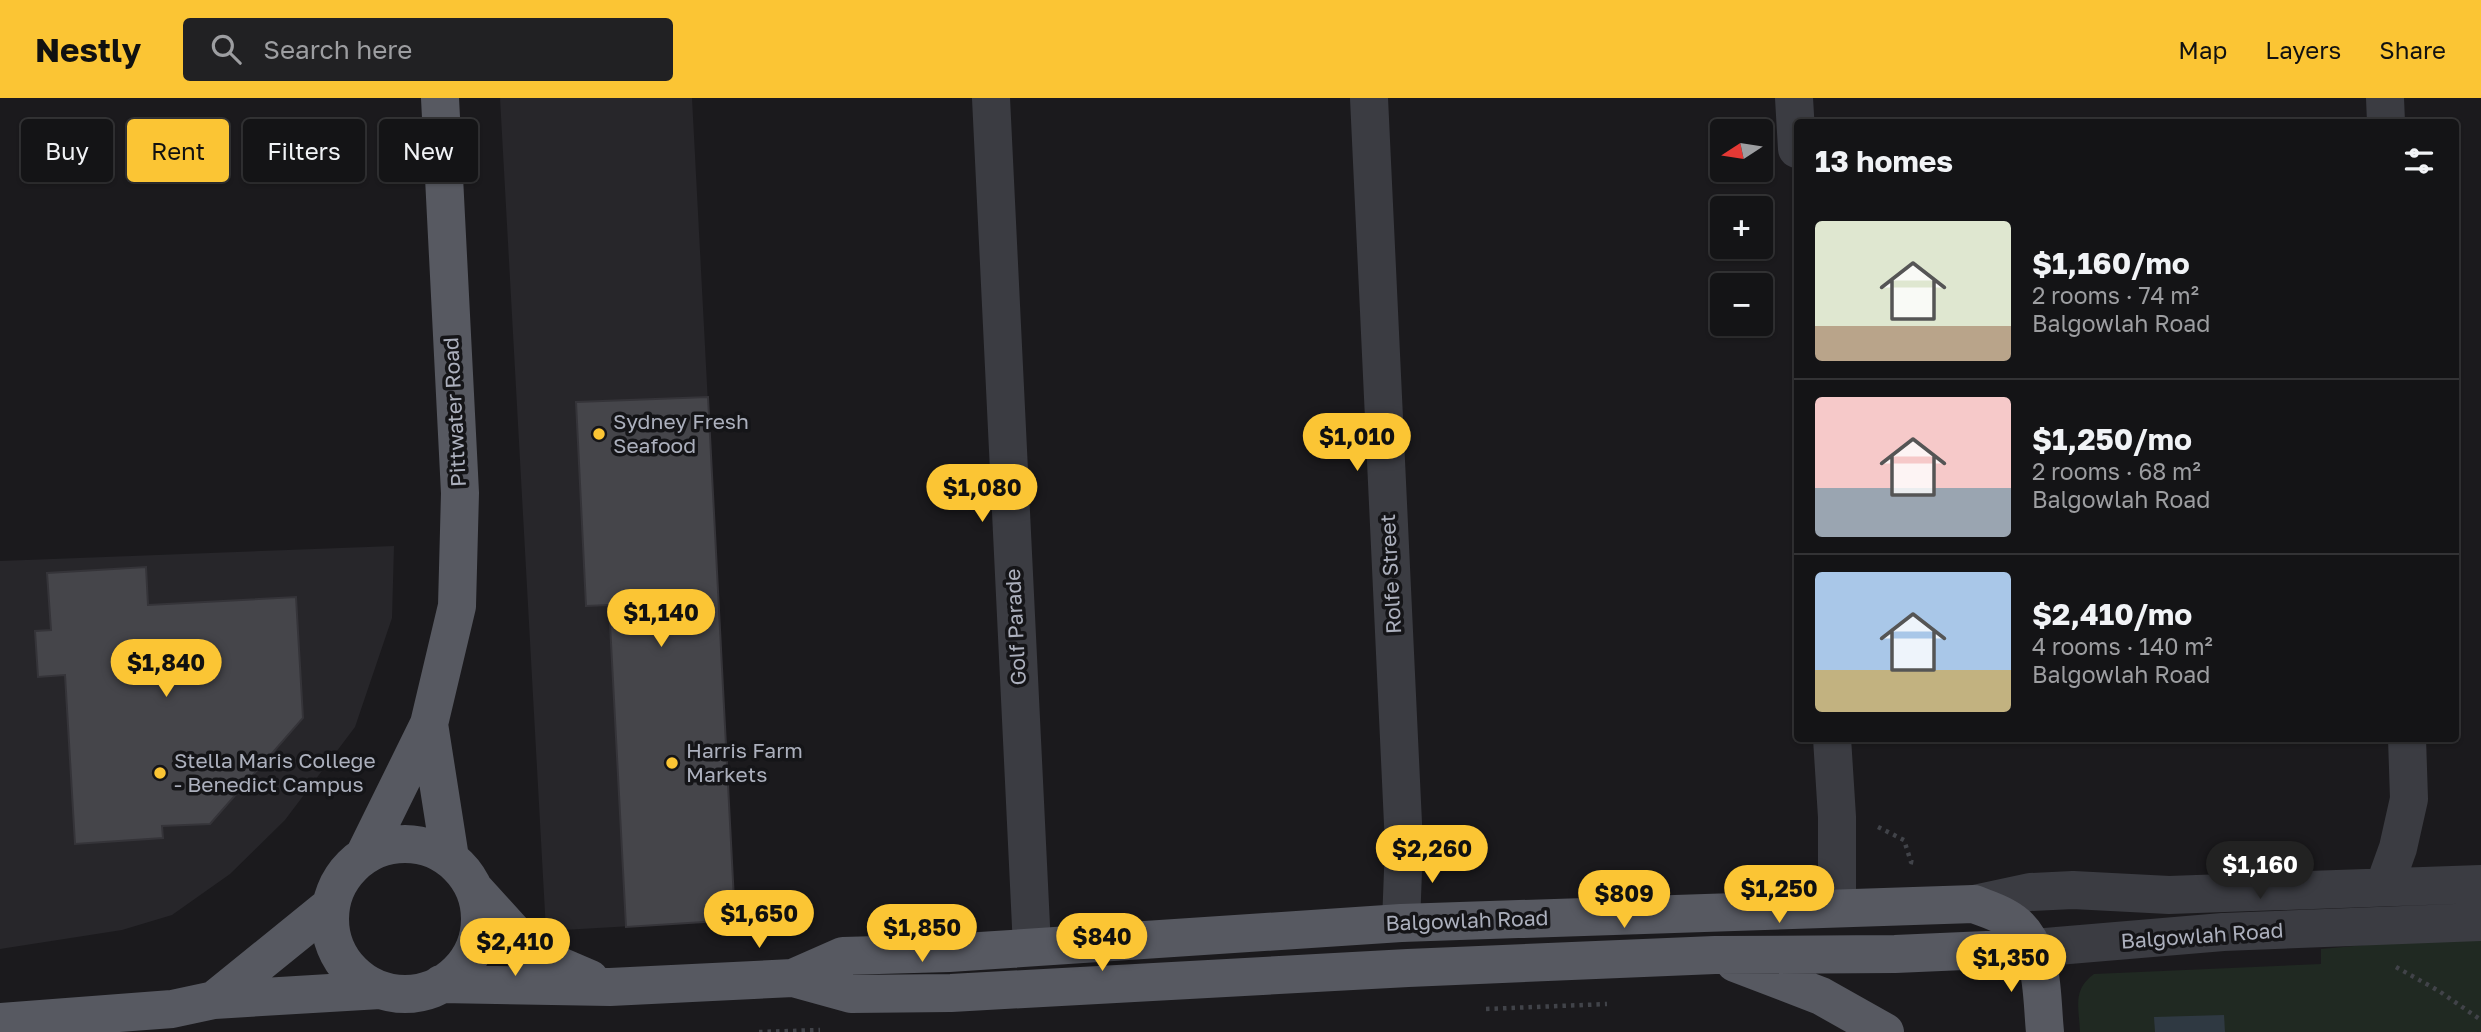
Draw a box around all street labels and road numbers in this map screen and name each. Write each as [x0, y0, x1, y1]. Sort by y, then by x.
street label: Pittwater Road [437, 337, 471, 488]
street label: Rolfe Street [1374, 513, 1406, 635]
street label: Golf Parade [999, 568, 1031, 686]
street label: Balgowlah Road [1385, 904, 1549, 936]
street label: Balgowlah Road [2120, 916, 2284, 954]

